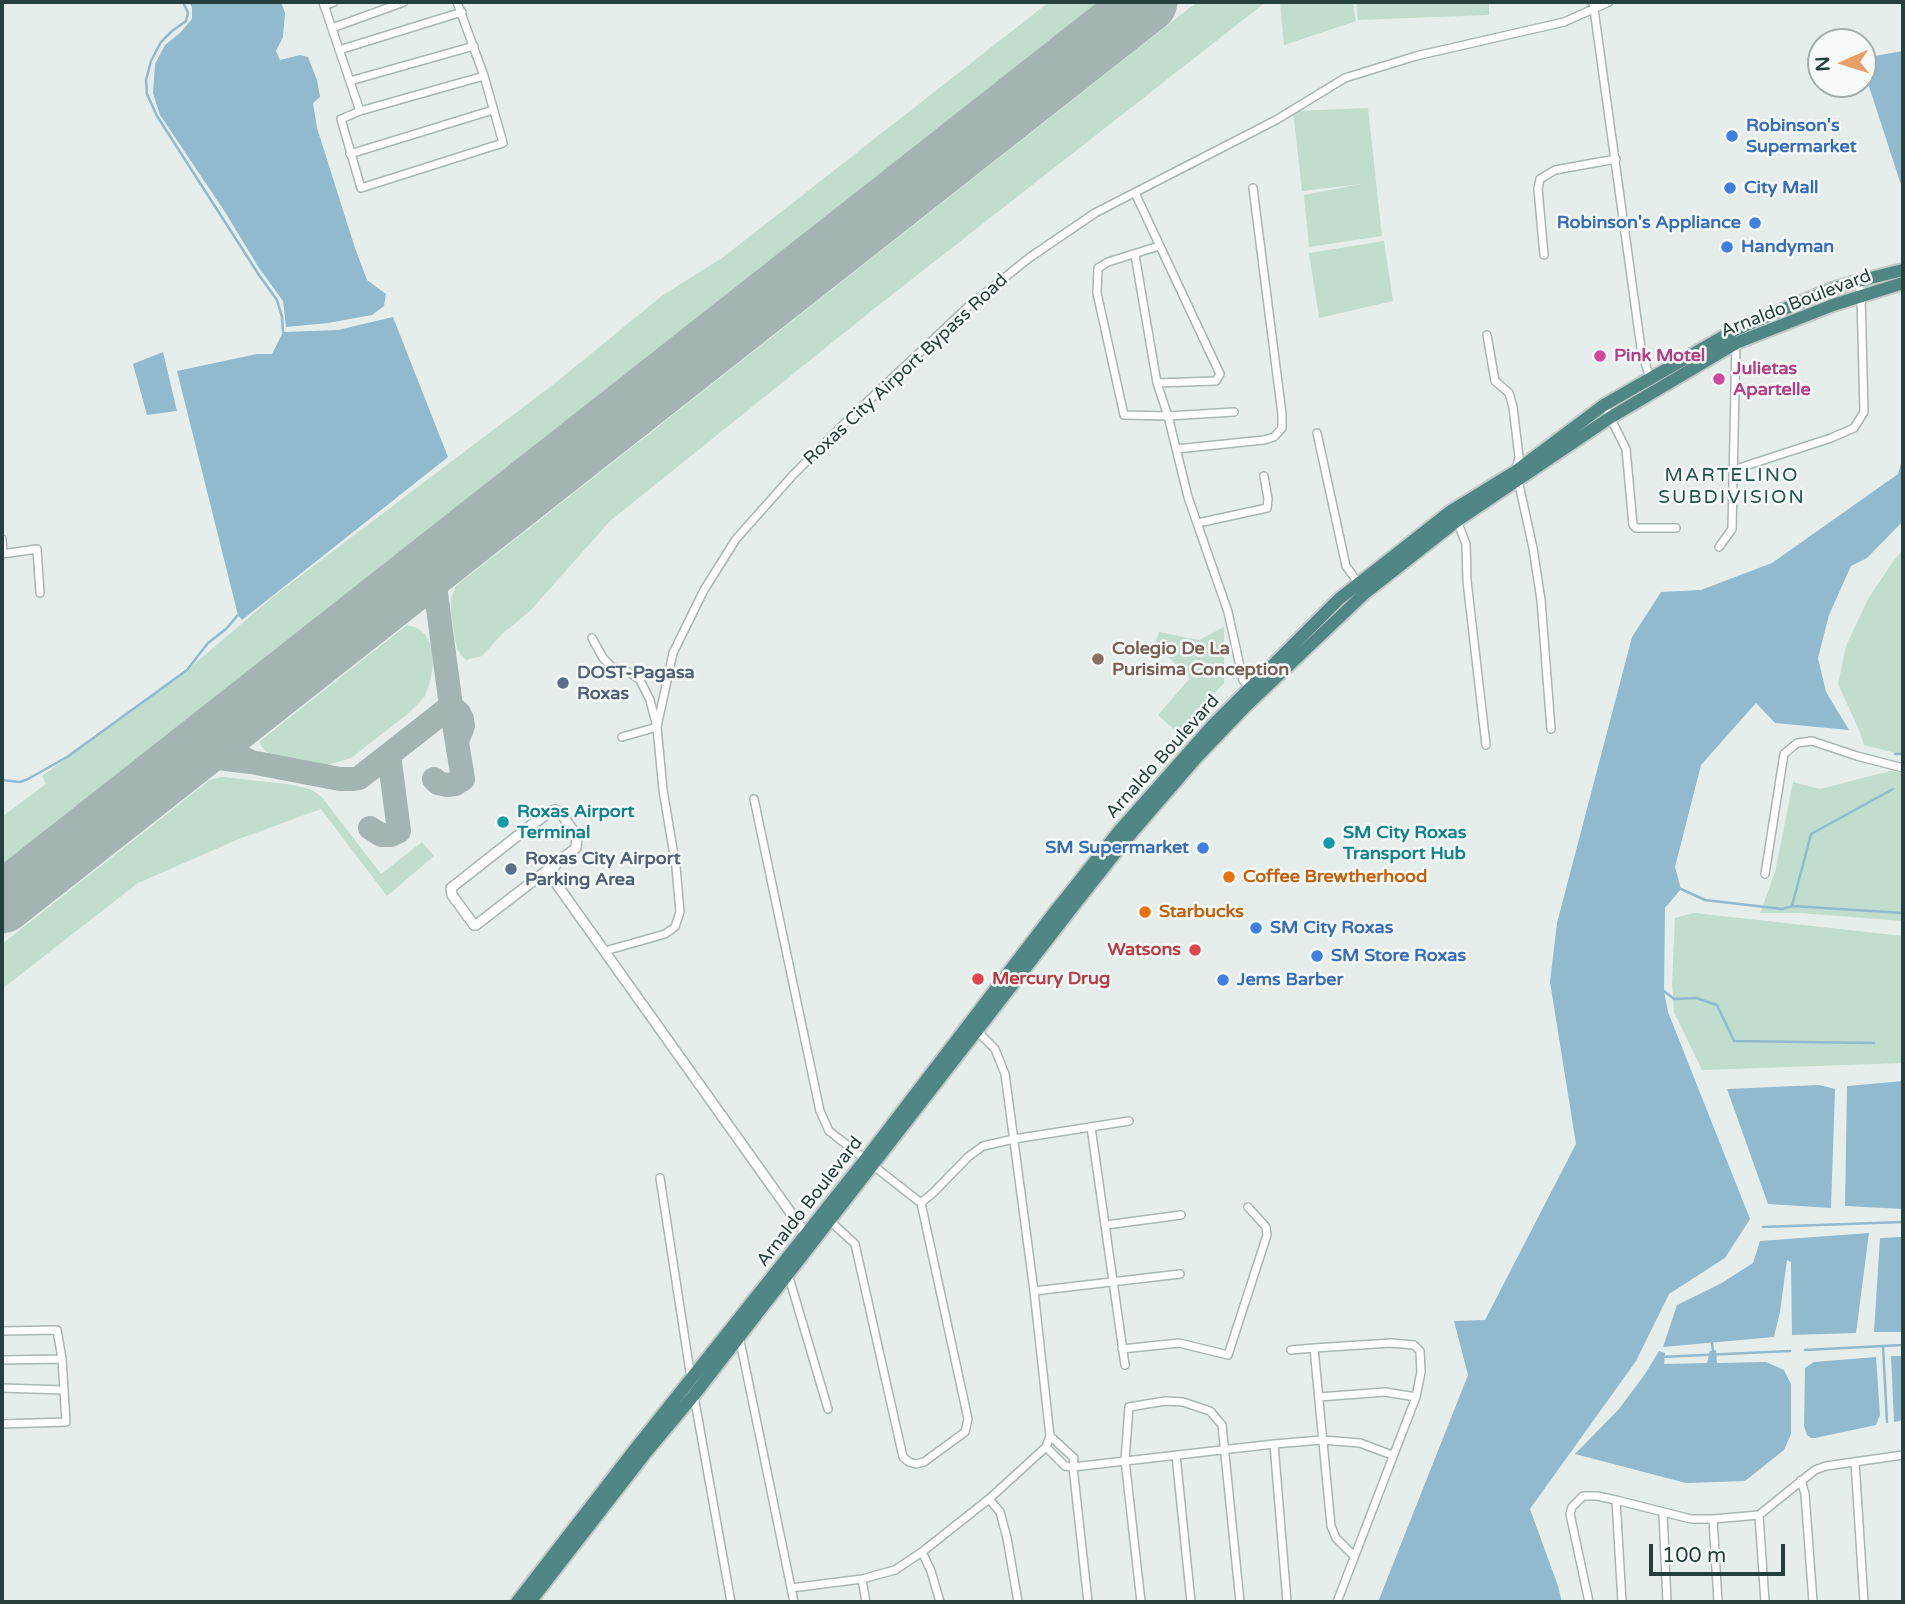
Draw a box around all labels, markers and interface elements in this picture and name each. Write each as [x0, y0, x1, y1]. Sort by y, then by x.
north arrow [1807, 28, 1877, 98]
text: N [1812, 56, 1834, 72]
place label: Robinson's Supermarket [1746, 115, 1857, 158]
marker: Robinson's Supermarket [1724, 128, 1740, 144]
place label: City Mall [1744, 177, 1819, 199]
marker: City Mall [1722, 180, 1738, 196]
place label: Robinson's Appliance [1557, 212, 1741, 234]
marker: Robinson's Appliance [1747, 215, 1763, 231]
place label: Handyman [1741, 236, 1834, 258]
marker: Handyman [1719, 239, 1735, 255]
street label: Arnaldo Boulevard [1718, 265, 1874, 343]
street label: Roxas City Airport Bypass Road [800, 270, 1012, 470]
place label: Pink Motel [1614, 345, 1705, 367]
marker: Pink Motel [1592, 348, 1608, 364]
place label: Julietas Apartelle [1733, 358, 1811, 400]
marker: Julietas Apartelle [1711, 371, 1727, 387]
district label: MARTELINO SUBDIVISION [1660, 465, 1804, 509]
place label: Colegio De La Purisima Conception [1112, 638, 1289, 680]
marker: Colegio De La Purisima Conception [1090, 651, 1106, 667]
place label: DOST-Pagasa Roxas [577, 662, 695, 704]
marker: DOST-Pagasa Roxas [555, 675, 571, 691]
street label: Arnaldo Boulevard [1102, 691, 1224, 823]
place label: Roxas Airport Terminal [517, 801, 634, 844]
marker: Roxas Airport Terminal [495, 814, 511, 830]
place label: SM City Roxas Transport Hub [1343, 822, 1466, 864]
marker: SM City Roxas Transport Hub [1321, 835, 1337, 851]
place label: SM Supermarket [1045, 837, 1189, 859]
marker: SM Supermarket [1195, 840, 1211, 856]
place label: Roxas City Airport Parking Area [525, 848, 681, 890]
marker: Roxas City Airport Parking Area [503, 861, 519, 877]
place label: Coffee Brewtherhood [1243, 866, 1427, 888]
marker: Coffee Brewtherhood [1221, 869, 1237, 885]
place label: Starbucks [1159, 901, 1244, 923]
marker: Starbucks [1137, 904, 1153, 920]
place label: SM City Roxas [1270, 917, 1393, 939]
marker: SM City Roxas [1248, 920, 1264, 936]
place label: Watsons [1108, 939, 1181, 961]
marker: Watsons [1187, 942, 1203, 958]
place label: SM Store Roxas [1331, 945, 1466, 967]
marker: SM Store Roxas [1309, 948, 1325, 964]
place label: Mercury Drug [992, 968, 1110, 990]
place label: Jems Barber [1237, 969, 1343, 991]
marker: Mercury Drug [970, 971, 986, 987]
marker: Jems Barber [1215, 972, 1231, 988]
street label: Arnaldo Boulevard [752, 1133, 868, 1271]
scale bar [1653, 1530, 1790, 1574]
text: 100 m [1662, 1543, 1726, 1568]

